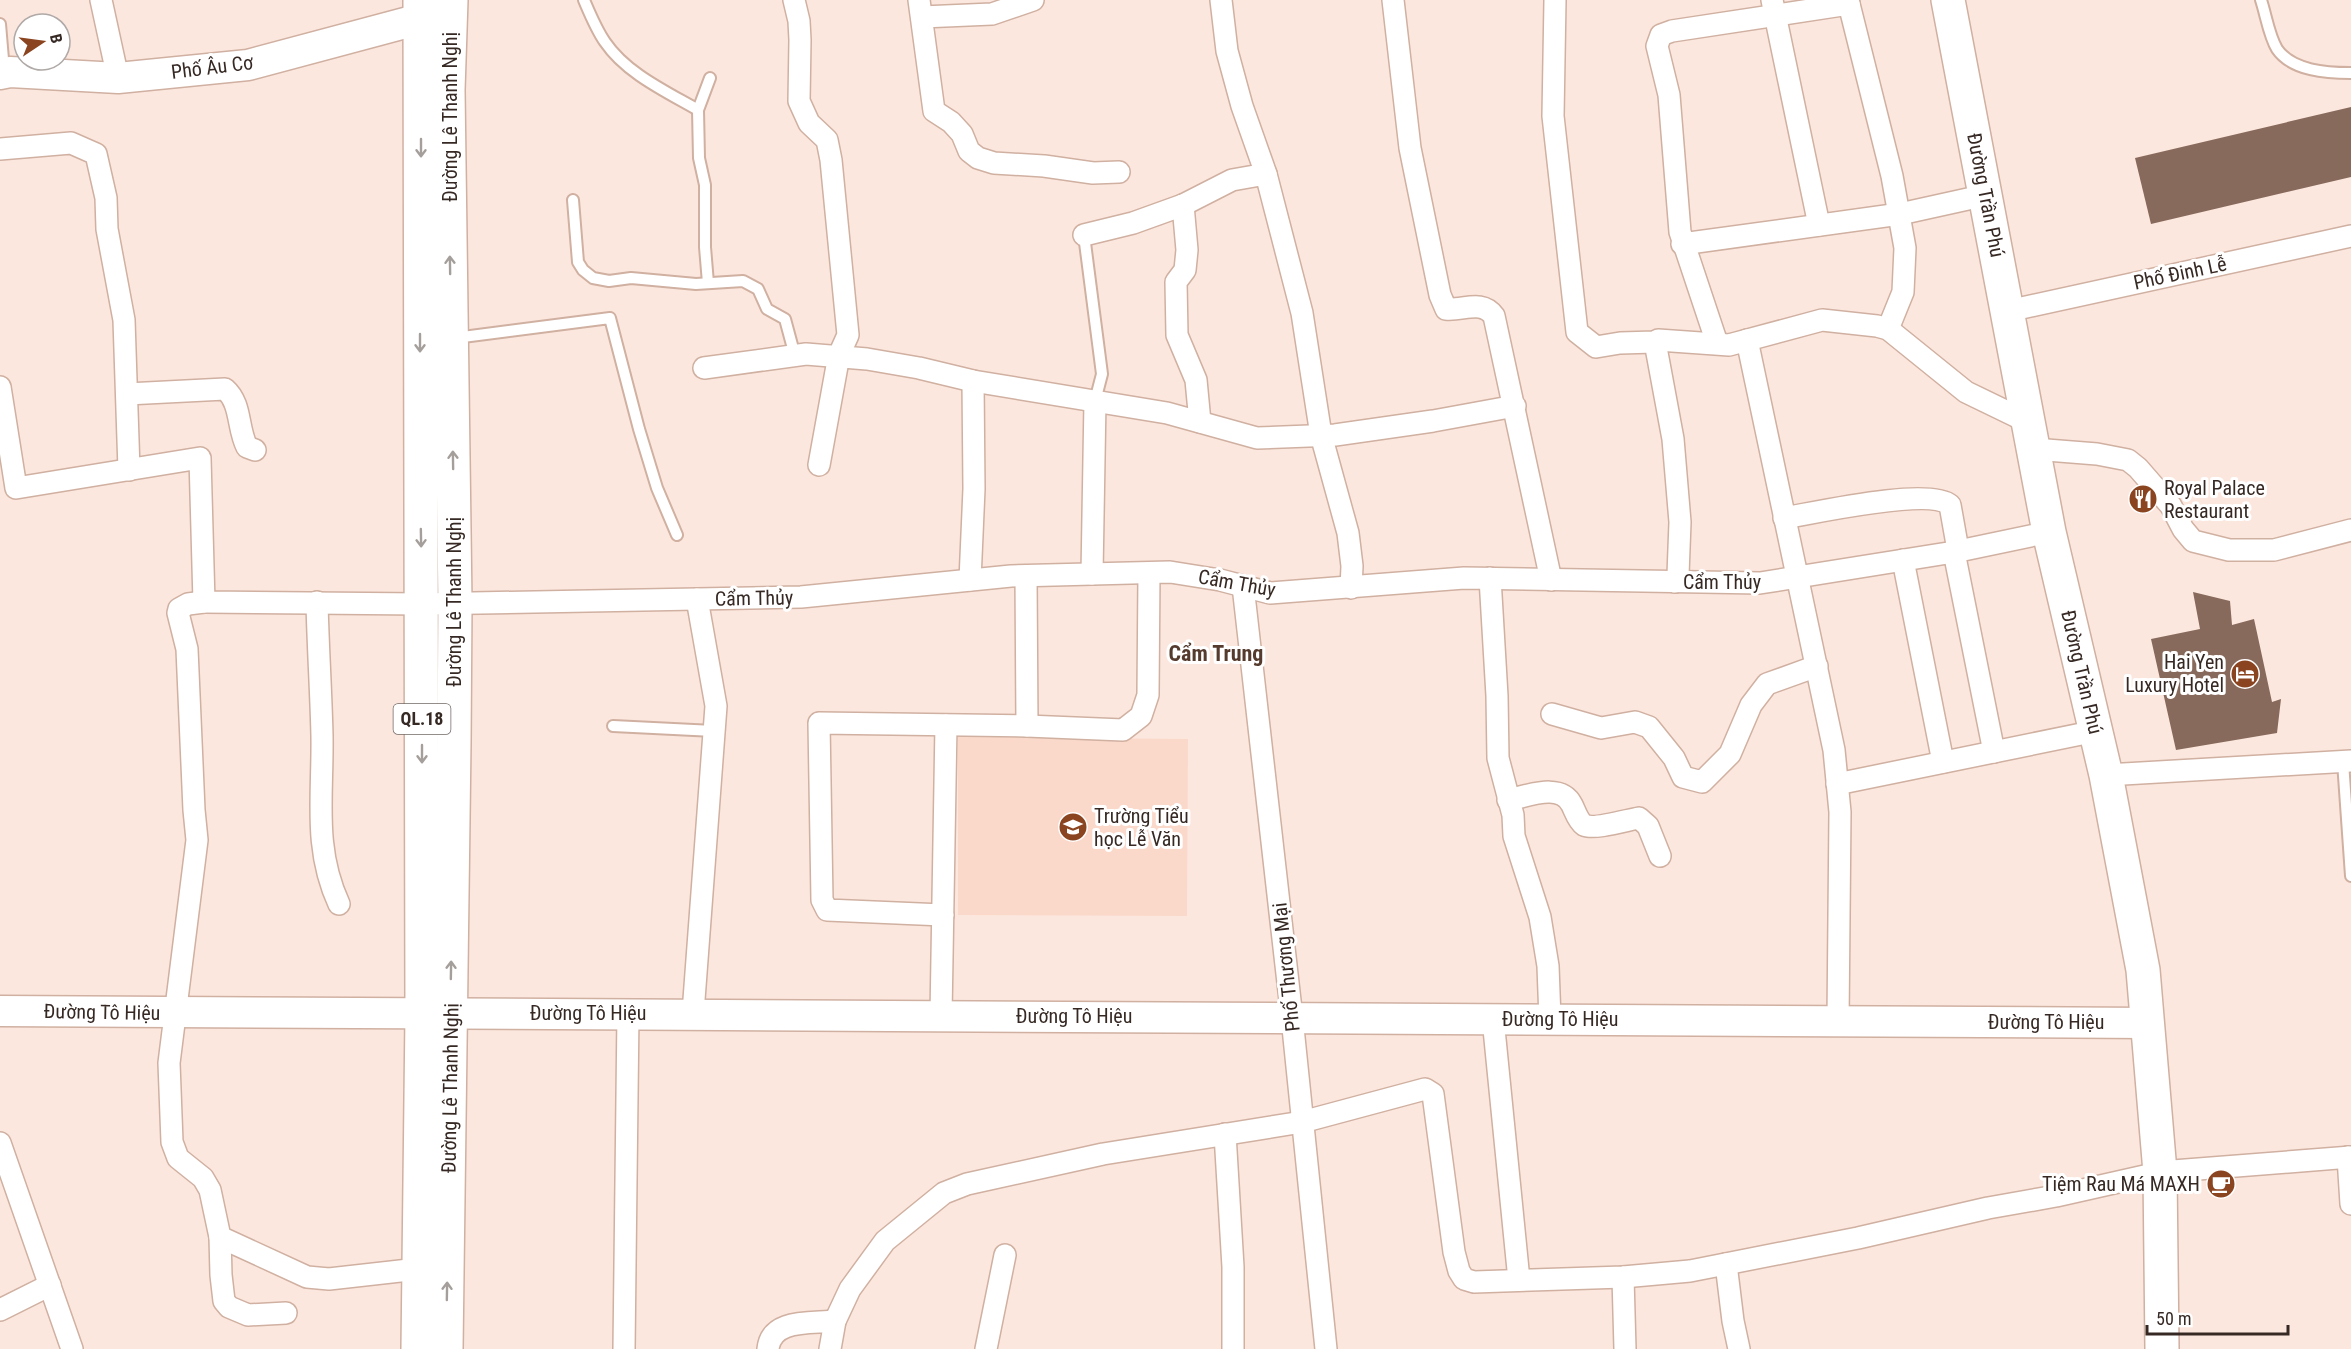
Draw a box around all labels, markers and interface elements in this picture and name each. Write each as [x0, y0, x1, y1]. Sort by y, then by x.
north arrow [12, 12, 72, 72]
text: B [46, 32, 66, 45]
street label: Đường Lê Thanh Nghị [438, 32, 462, 202]
street label: Phố Âu Cơ [170, 50, 255, 84]
street label: Đường Trần Phú [1962, 131, 2010, 259]
one-way arrow [415, 138, 427, 158]
street label: Phố Đinh Lễ [2131, 251, 2229, 295]
one-way arrow [444, 255, 456, 275]
one-way arrow [414, 333, 426, 353]
one-way arrow [447, 450, 458, 470]
place label: Royal Palace Restaurant [2164, 476, 2265, 523]
restaurant icon: Royal Palace Restaurant [2127, 483, 2159, 515]
street label: Đường Lê Thanh Nghị [442, 517, 466, 687]
one-way arrow [415, 528, 427, 548]
street label: Cẩm Thủy [1196, 564, 1278, 602]
street label: Cẩm Thủy [1683, 570, 1761, 594]
street label: Cẩm Thủy [715, 585, 793, 611]
street label: Đường Trần Phú [2056, 608, 2108, 736]
district label: Cẩm Trung [1169, 641, 1263, 666]
place label: Hai Yen Luxury Hotel [2125, 650, 2224, 697]
hotel icon: Hai Yen Luxury Hotel [2229, 658, 2261, 690]
road number: QL.18 [394, 704, 450, 734]
one-way arrow [416, 744, 428, 764]
place label: Trường Tiểu học Lễ Văn [1094, 804, 1189, 851]
school or university icon: Trường Tiểu học Lễ Văn [1057, 811, 1089, 843]
street label: Phố Thương Mại [1267, 901, 1305, 1033]
one-way arrow [445, 960, 457, 980]
street label: Đường Tô Hiệu [43, 999, 161, 1025]
street label: Đường Tô Hiệu [530, 1001, 646, 1025]
street label: Đường Lê Thanh Nghị [437, 1003, 463, 1173]
street label: Đường Tô Hiệu [1016, 1004, 1132, 1028]
street label: Đường Tô Hiệu [1502, 1007, 1618, 1031]
street label: Đường Tô Hiệu [1988, 1010, 2104, 1034]
cafe icon: Tiệm Rau Má MAXH [2205, 1168, 2237, 1200]
place label: Tiệm Rau Má MAXH [2042, 1172, 2200, 1196]
one-way arrow [441, 1281, 453, 1301]
scale bar [2147, 1298, 2288, 1336]
text: 50 m [2156, 1308, 2191, 1329]

